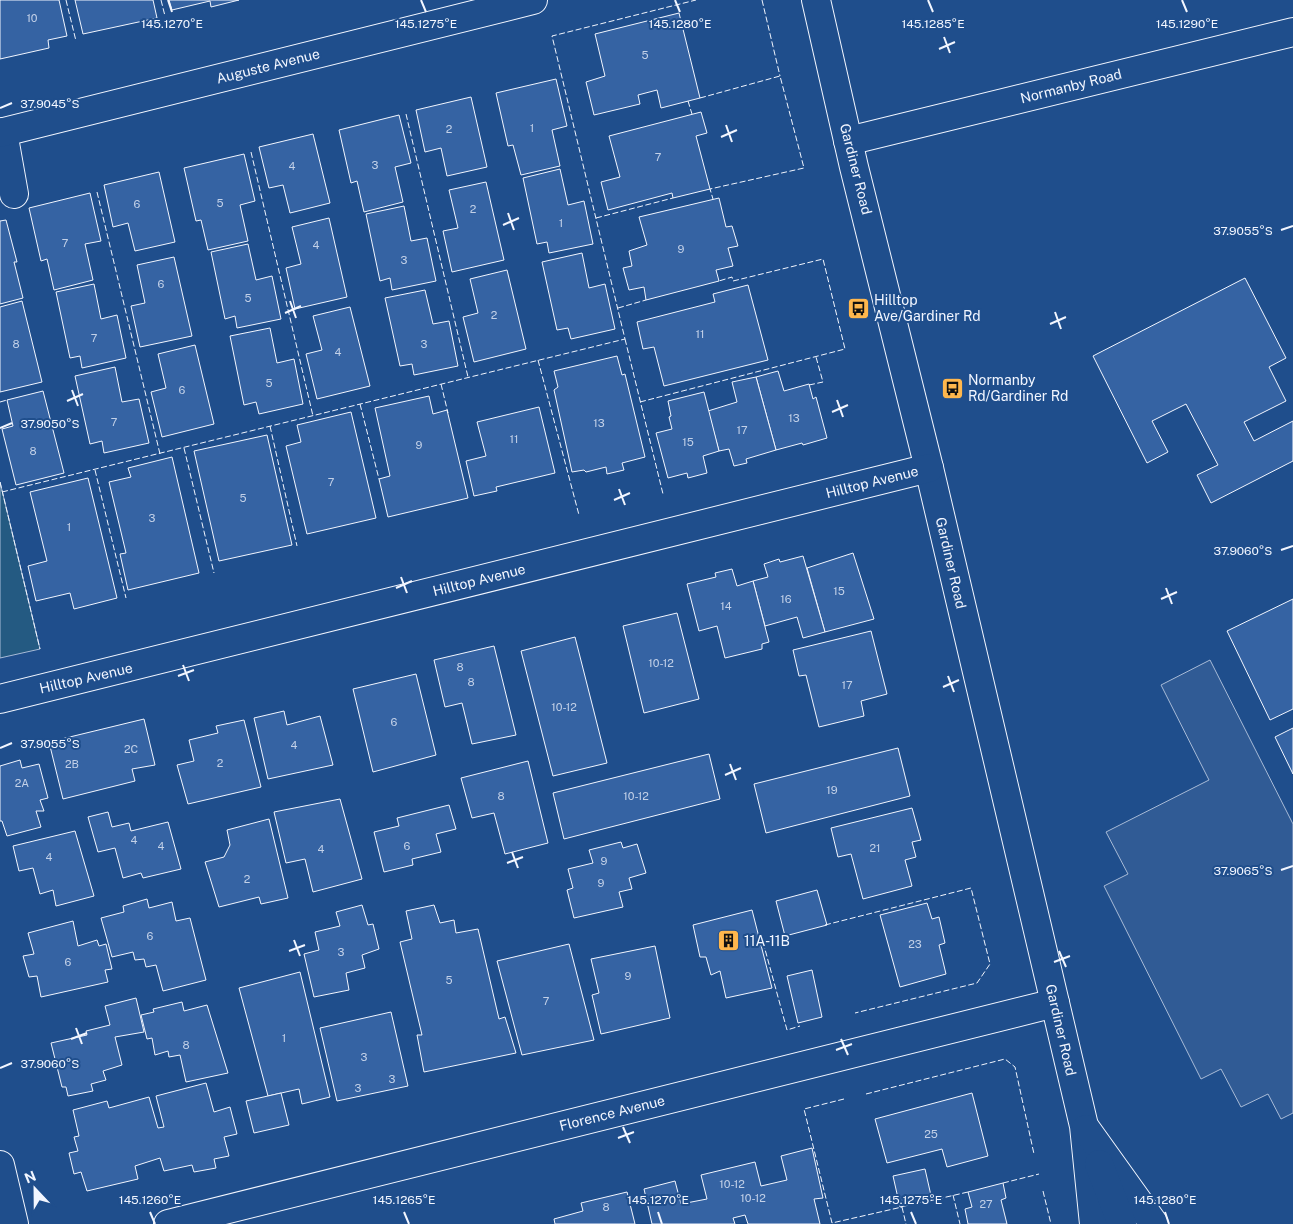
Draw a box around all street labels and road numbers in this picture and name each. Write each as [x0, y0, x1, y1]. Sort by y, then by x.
street label: Auguste Avenue [215, 45, 321, 87]
street label: Normanby Road [1019, 66, 1123, 106]
street label: Gardiner Road [837, 122, 875, 216]
street label: Hilltop Avenue [824, 463, 920, 501]
street label: Gardiner Road [933, 516, 969, 610]
street label: Hilltop Avenue [431, 561, 527, 599]
street label: Hilltop Avenue [38, 660, 134, 696]
street label: Gardiner Road [1043, 983, 1079, 1077]
street label: Florence Avenue [557, 1092, 667, 1134]

